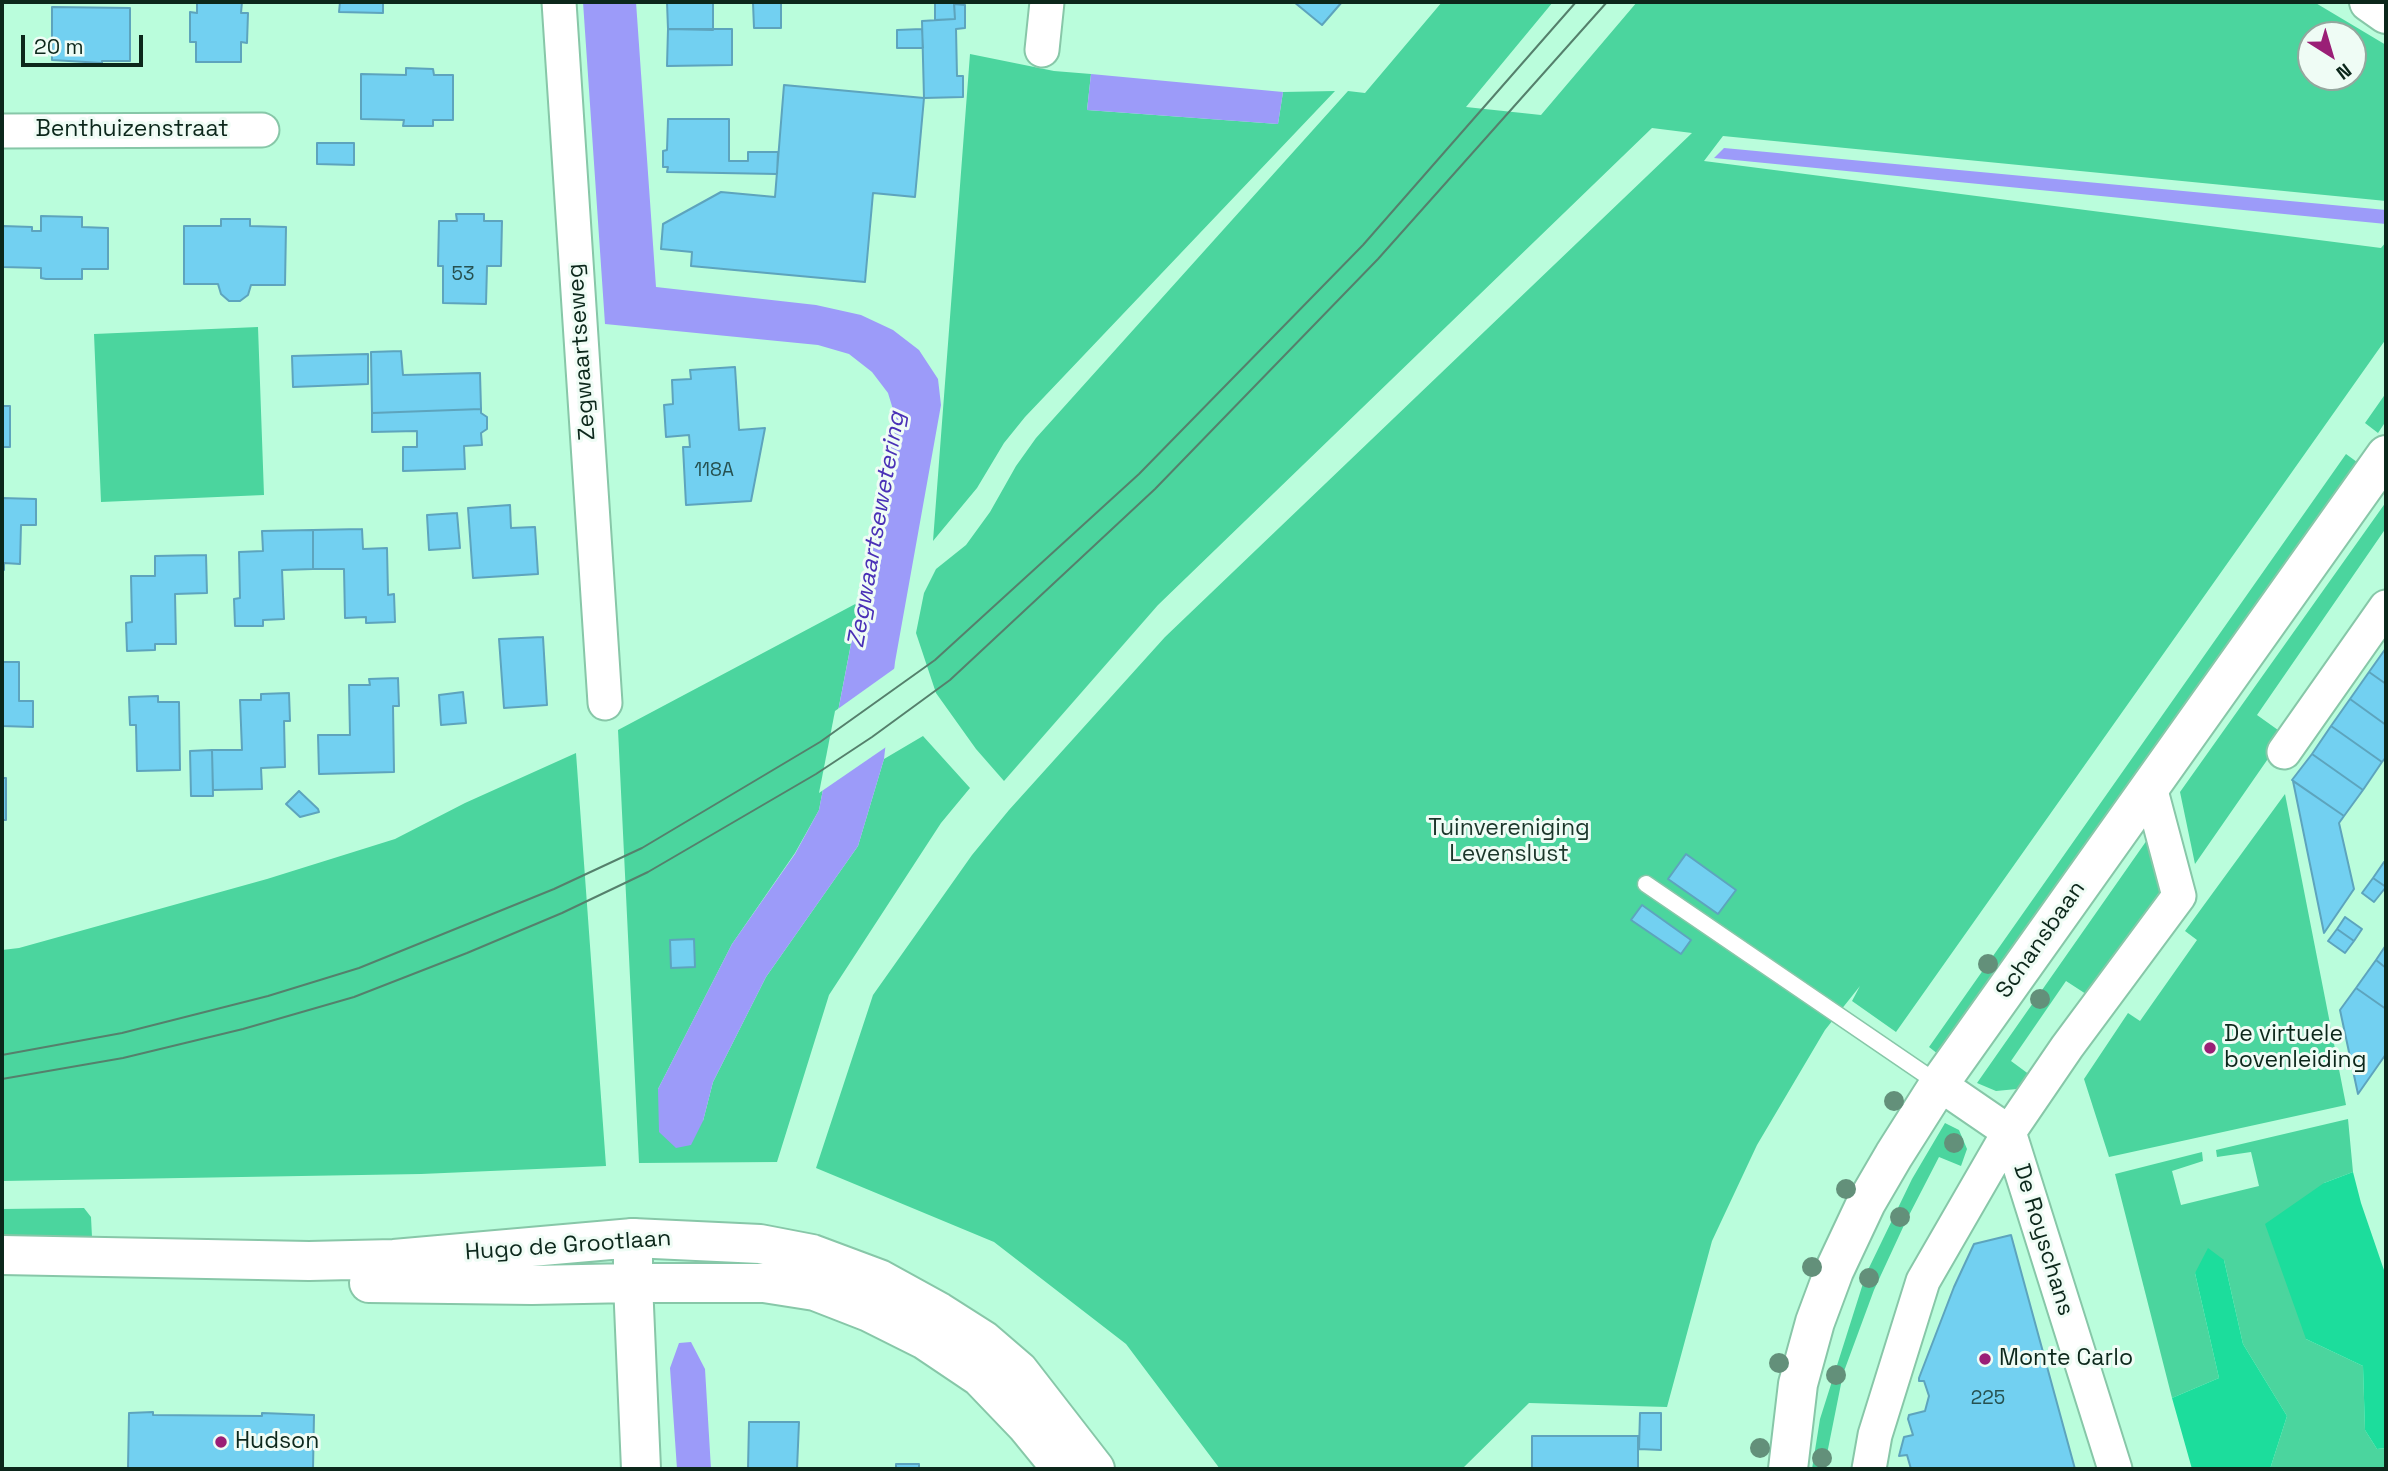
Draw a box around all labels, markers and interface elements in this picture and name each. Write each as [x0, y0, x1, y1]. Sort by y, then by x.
scale bar [24, 21, 147, 65]
north arrow [2297, 21, 2367, 91]
text: 20 m [34, 33, 84, 60]
text: N [2331, 58, 2356, 85]
street label: Benthuizenstraat [35, 116, 229, 144]
street label: Zegwaartseweg [562, 263, 602, 441]
house number: 53 [452, 264, 474, 286]
water label: Zegwaartsewetering [842, 410, 912, 650]
house number: 118A [694, 460, 734, 482]
park label: Tuinvereniging Levenslust [1428, 815, 1590, 869]
street label: Schansbaan [1990, 876, 2092, 1004]
place label: De virtuele bovenleiding [2224, 1021, 2366, 1075]
marker: De virtuele bovenleiding [2202, 1040, 2218, 1056]
street label: De Royschans [2007, 1161, 2079, 1319]
street label: Hugo de Grootlaan [464, 1225, 672, 1267]
place label: Monte Carlo [1999, 1345, 2133, 1373]
marker: Monte Carlo [1977, 1351, 1993, 1367]
house number: 225 [1971, 1388, 2005, 1410]
place label: Hudson [235, 1428, 319, 1456]
marker: Hudson [213, 1434, 229, 1450]

